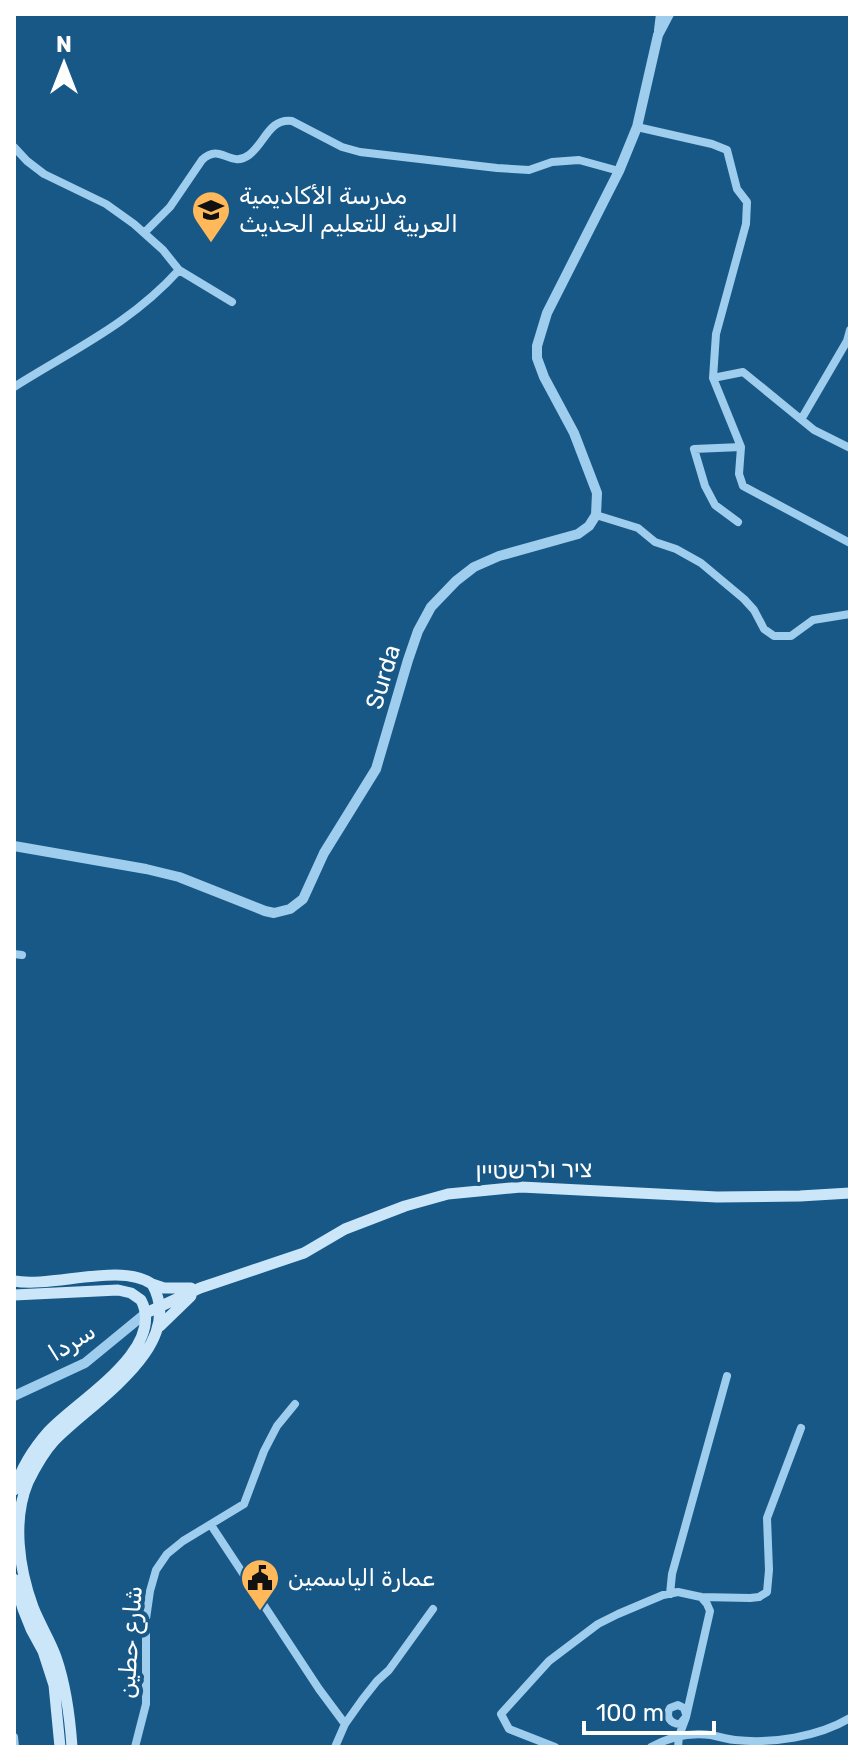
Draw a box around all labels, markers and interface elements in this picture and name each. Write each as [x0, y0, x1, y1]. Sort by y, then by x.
north arrow [24, 24, 104, 104]
text: N [56, 31, 72, 58]
place label: مدرسة الأكاديمية العربية للتعليم الحديث [239, 182, 458, 239]
school or university icon: مدرسة الأكاديمية العربية للتعليم الحديث [190, 189, 232, 244]
street label: Surda [360, 641, 406, 713]
street label: ציר ולרשטיין [475, 1155, 593, 1185]
street label: سردا [43, 1317, 101, 1367]
public building icon: عمارة الياسمين [239, 1557, 281, 1612]
place label: عمارة الياسمين [288, 1564, 435, 1592]
street label: شارع حطين [112, 1585, 150, 1699]
scale bar [584, 1685, 714, 1735]
text: 100 m [596, 1699, 664, 1727]

